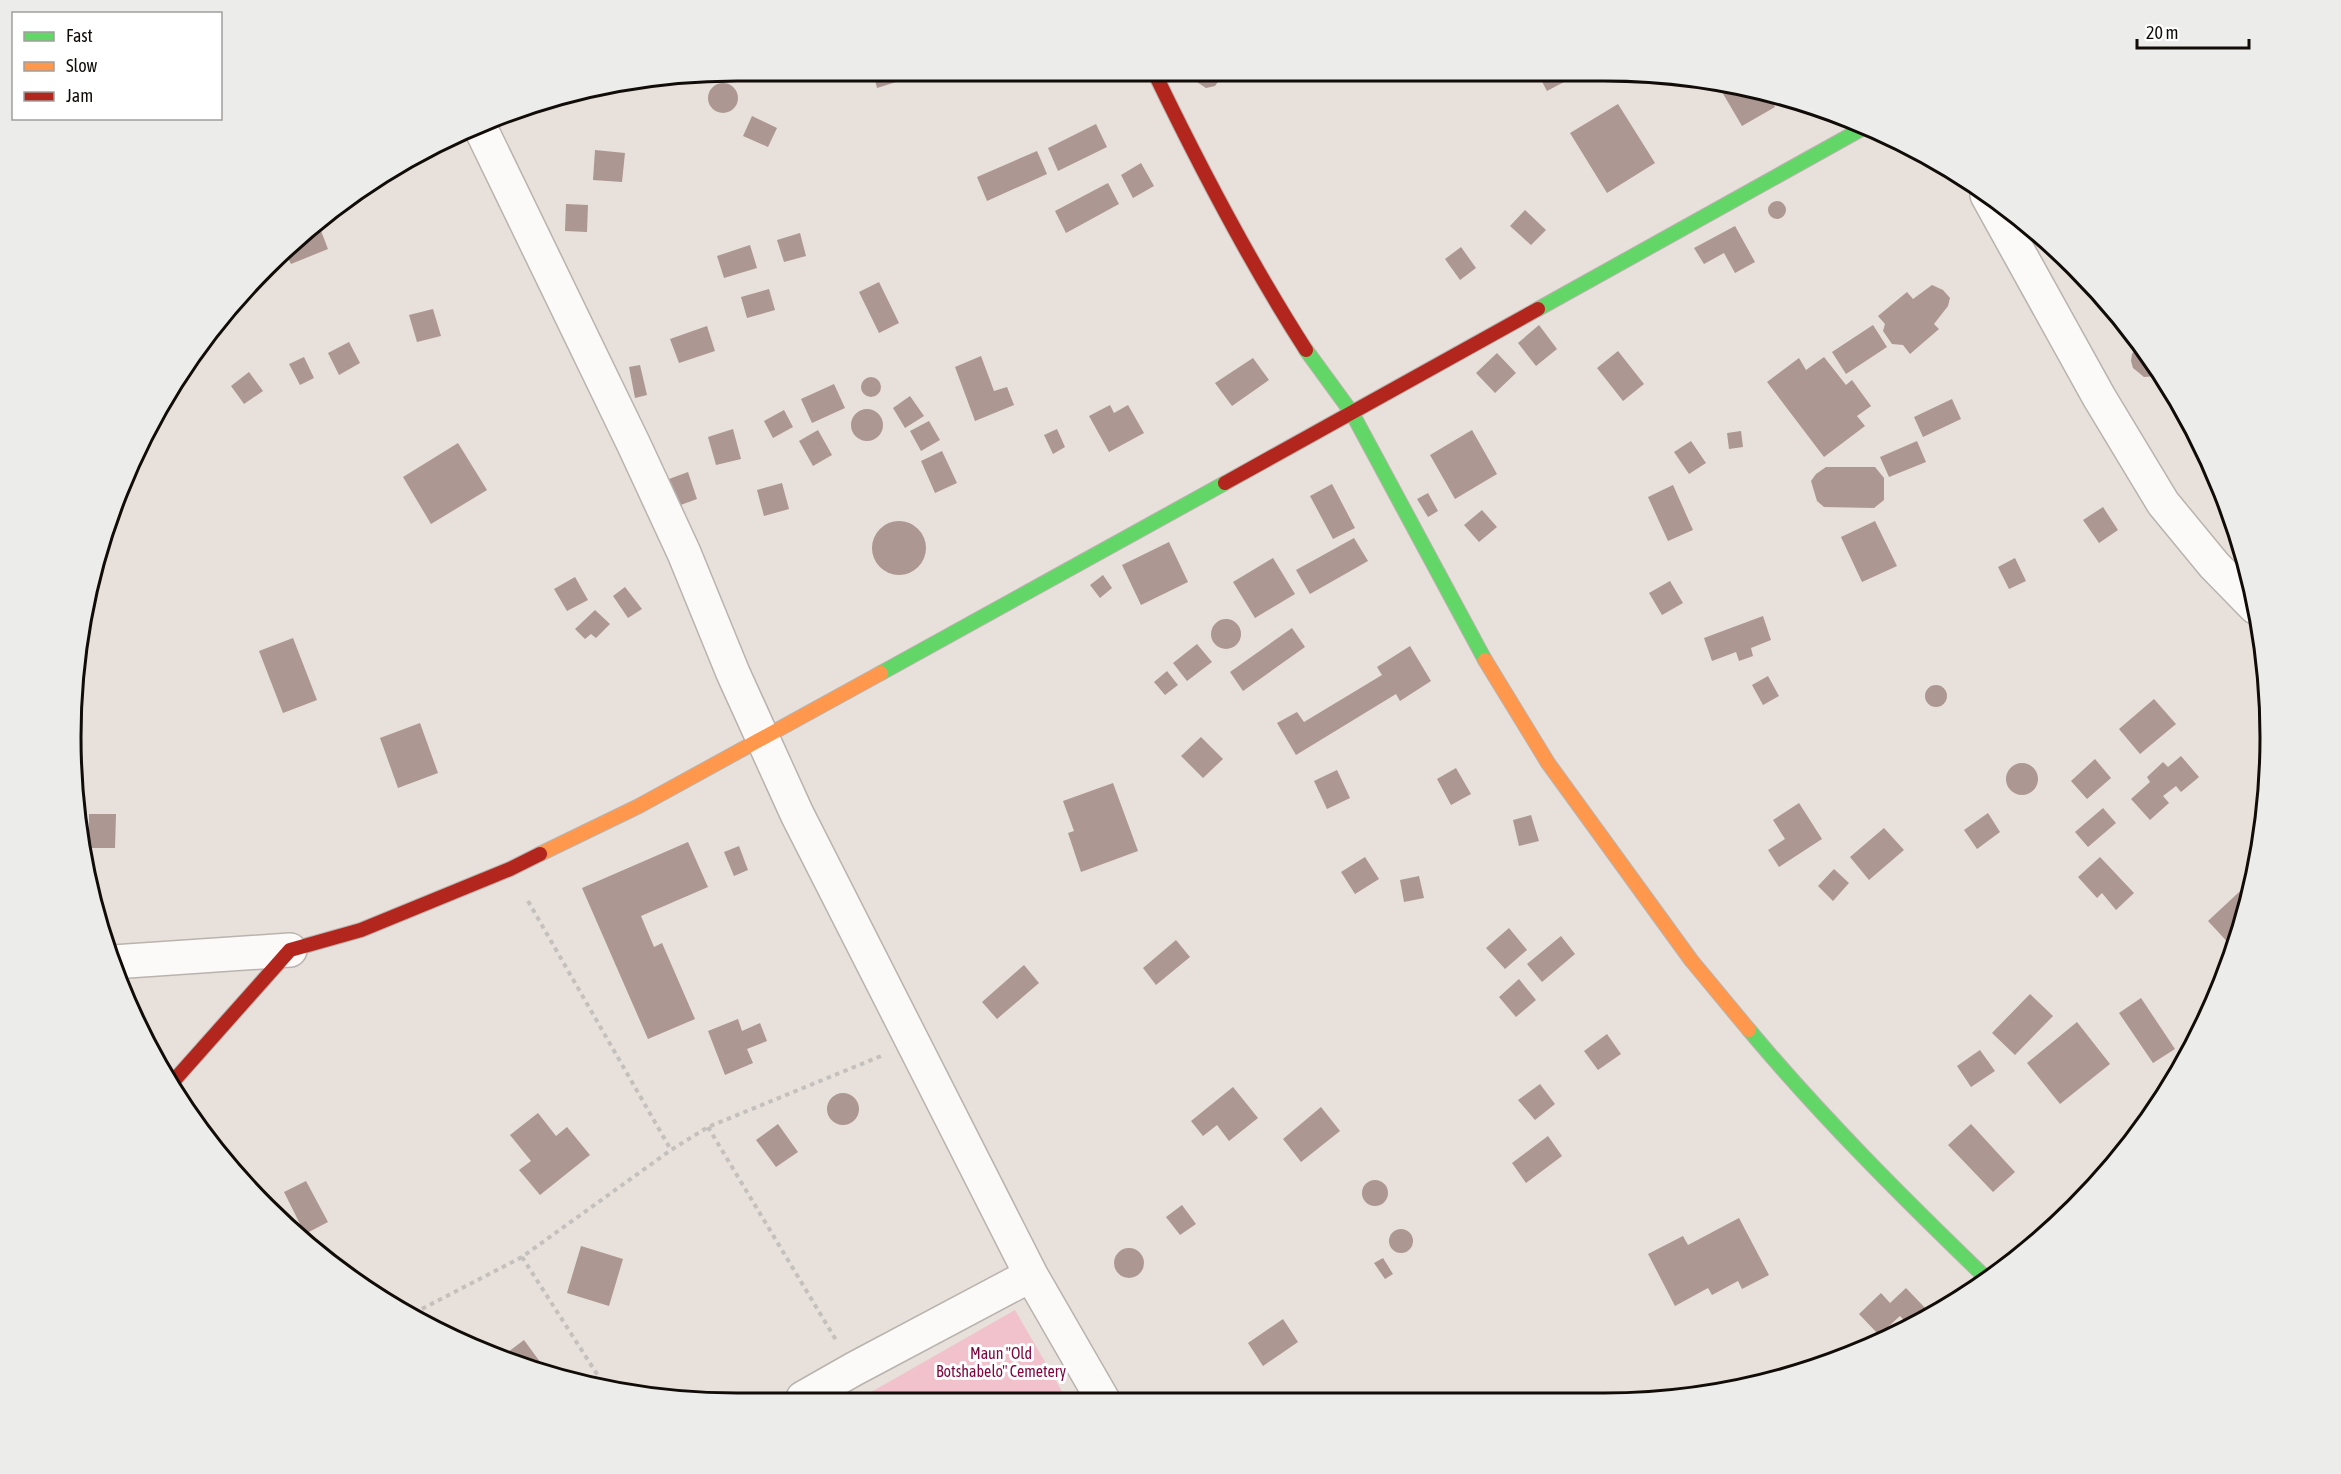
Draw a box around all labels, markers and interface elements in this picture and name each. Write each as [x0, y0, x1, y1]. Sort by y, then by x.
legend [12, 12, 222, 120]
scale bar [2137, 12, 2250, 50]
text: 20 m [2146, 22, 2178, 43]
text: Fast [66, 25, 93, 46]
text: Slow [66, 55, 97, 76]
text: Jam [66, 85, 93, 106]
park label: Maun "Old Botshabelo" Cemetery [936, 1344, 1066, 1381]

